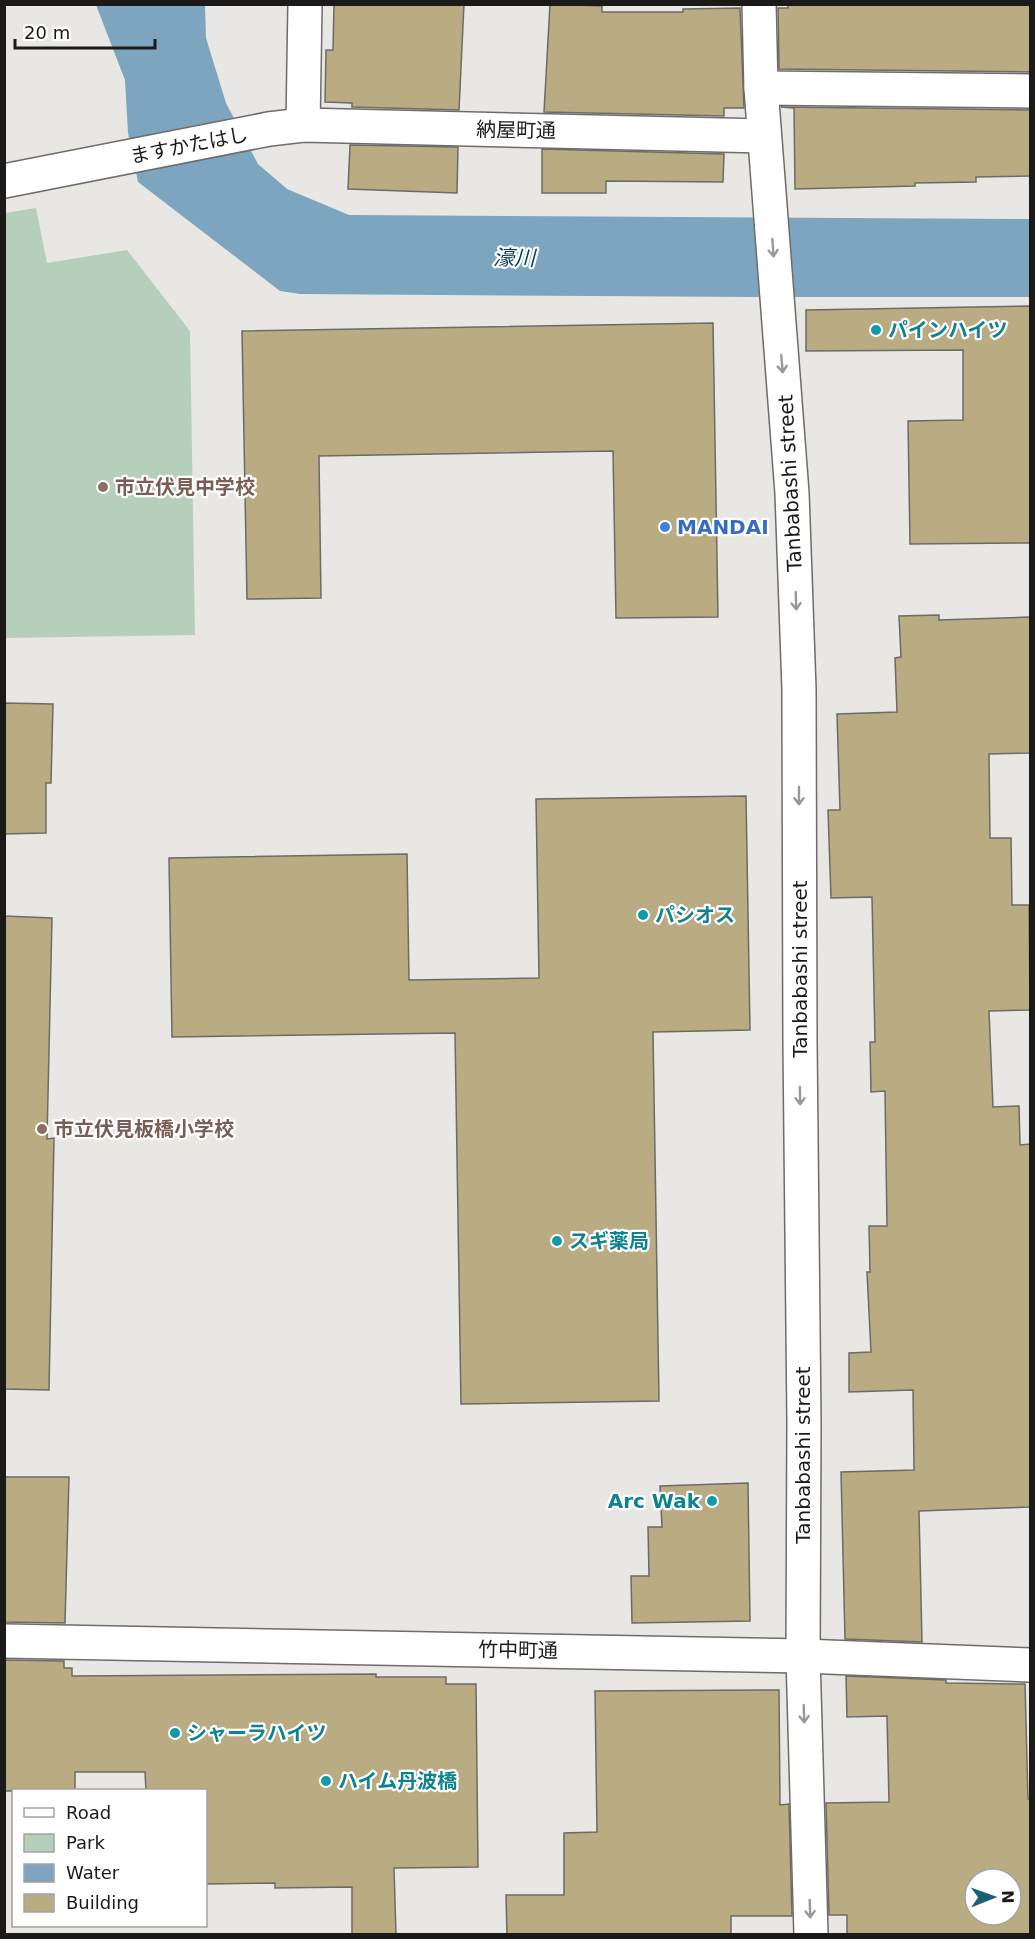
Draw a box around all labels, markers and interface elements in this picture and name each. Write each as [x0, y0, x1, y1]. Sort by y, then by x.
scale bar [15, 12, 154, 50]
text: 20 m [24, 22, 70, 43]
street label: 納屋町通 [476, 117, 556, 143]
street label: ますかたはし [128, 122, 250, 168]
one-way arrow [768, 238, 779, 258]
water label: 濠川 [493, 246, 537, 270]
place label: パインハイツ [888, 318, 1008, 342]
marker: パインハイツ [869, 323, 883, 337]
one-way arrow [777, 354, 788, 374]
street label: Tanbabashi street [773, 394, 807, 573]
place label: 市立伏見中学校 [115, 475, 255, 499]
marker: 市立伏見中学校 [96, 480, 110, 494]
place label: MANDAI [677, 515, 769, 539]
marker: MANDAI [658, 520, 672, 534]
one-way arrow [790, 590, 802, 610]
one-way arrow [794, 785, 805, 805]
street label: Tanbabashi street [788, 880, 812, 1059]
place label: パシオス [655, 903, 735, 927]
marker: パシオス [636, 908, 650, 922]
one-way arrow [794, 1085, 806, 1105]
place label: 市立伏見板橋小学校 [54, 1117, 234, 1141]
marker: 市立伏見板橋小学校 [35, 1122, 49, 1136]
place label: スギ薬局 [569, 1229, 649, 1253]
marker: スギ薬局 [550, 1234, 564, 1248]
street label: Tanbabashi street [791, 1366, 815, 1545]
place label: Arc Wak [608, 1489, 701, 1513]
marker: Arc Wak [705, 1494, 719, 1508]
street label: 竹中町通 [478, 1637, 558, 1663]
one-way arrow [799, 1703, 810, 1723]
place label: シャーラハイツ [187, 1721, 326, 1745]
marker: シャーラハイツ [168, 1726, 182, 1740]
place label: ハイム丹波橋 [338, 1769, 457, 1793]
marker: ハイム丹波橋 [319, 1774, 333, 1788]
legend [12, 1789, 207, 1927]
text: Road [66, 1802, 111, 1823]
text: Park [66, 1832, 105, 1853]
text: Water [66, 1862, 120, 1883]
north arrow [963, 1867, 1023, 1927]
text: N [998, 1890, 1017, 1904]
text: Building [66, 1892, 139, 1913]
one-way arrow [804, 1898, 816, 1918]

